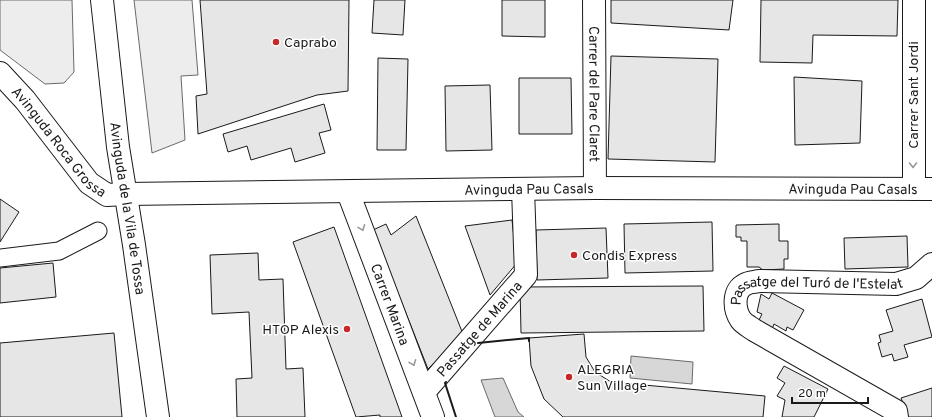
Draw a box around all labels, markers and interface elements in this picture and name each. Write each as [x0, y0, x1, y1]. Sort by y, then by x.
street label: Carrer del Pare Claret [584, 26, 602, 162]
place label: Caprabo [284, 35, 337, 52]
marker: Caprabo [271, 37, 281, 47]
street label: Carrer Sant Jordi [906, 41, 923, 149]
street label: Avinguda Roca Grossa [7, 84, 109, 202]
street label: Avinguda de la Vila de Tossa [105, 121, 148, 296]
one-way arrow [909, 162, 917, 168]
street label: Avinguda Pau Casals [464, 181, 594, 200]
street label: Avinguda Pau Casals [788, 182, 918, 199]
one-way arrow [358, 224, 366, 231]
place label: Condis Express [582, 248, 677, 265]
marker: Condis Express [569, 250, 579, 260]
street label: Carrer Marina [366, 261, 412, 348]
street label: Passatge del Turó de l'Estelat [728, 274, 905, 306]
street label: Passatge de Marina [434, 278, 527, 381]
place label: HTOP Alexis [262, 322, 339, 339]
marker: HTOP Alexis [342, 324, 352, 334]
one-way arrow [408, 359, 416, 366]
place label: ALEGRIA Sun Village [577, 362, 647, 395]
marker: ALEGRIA Sun Village [564, 372, 574, 382]
scale bar [792, 379, 868, 405]
text: 20 m [798, 386, 826, 402]

